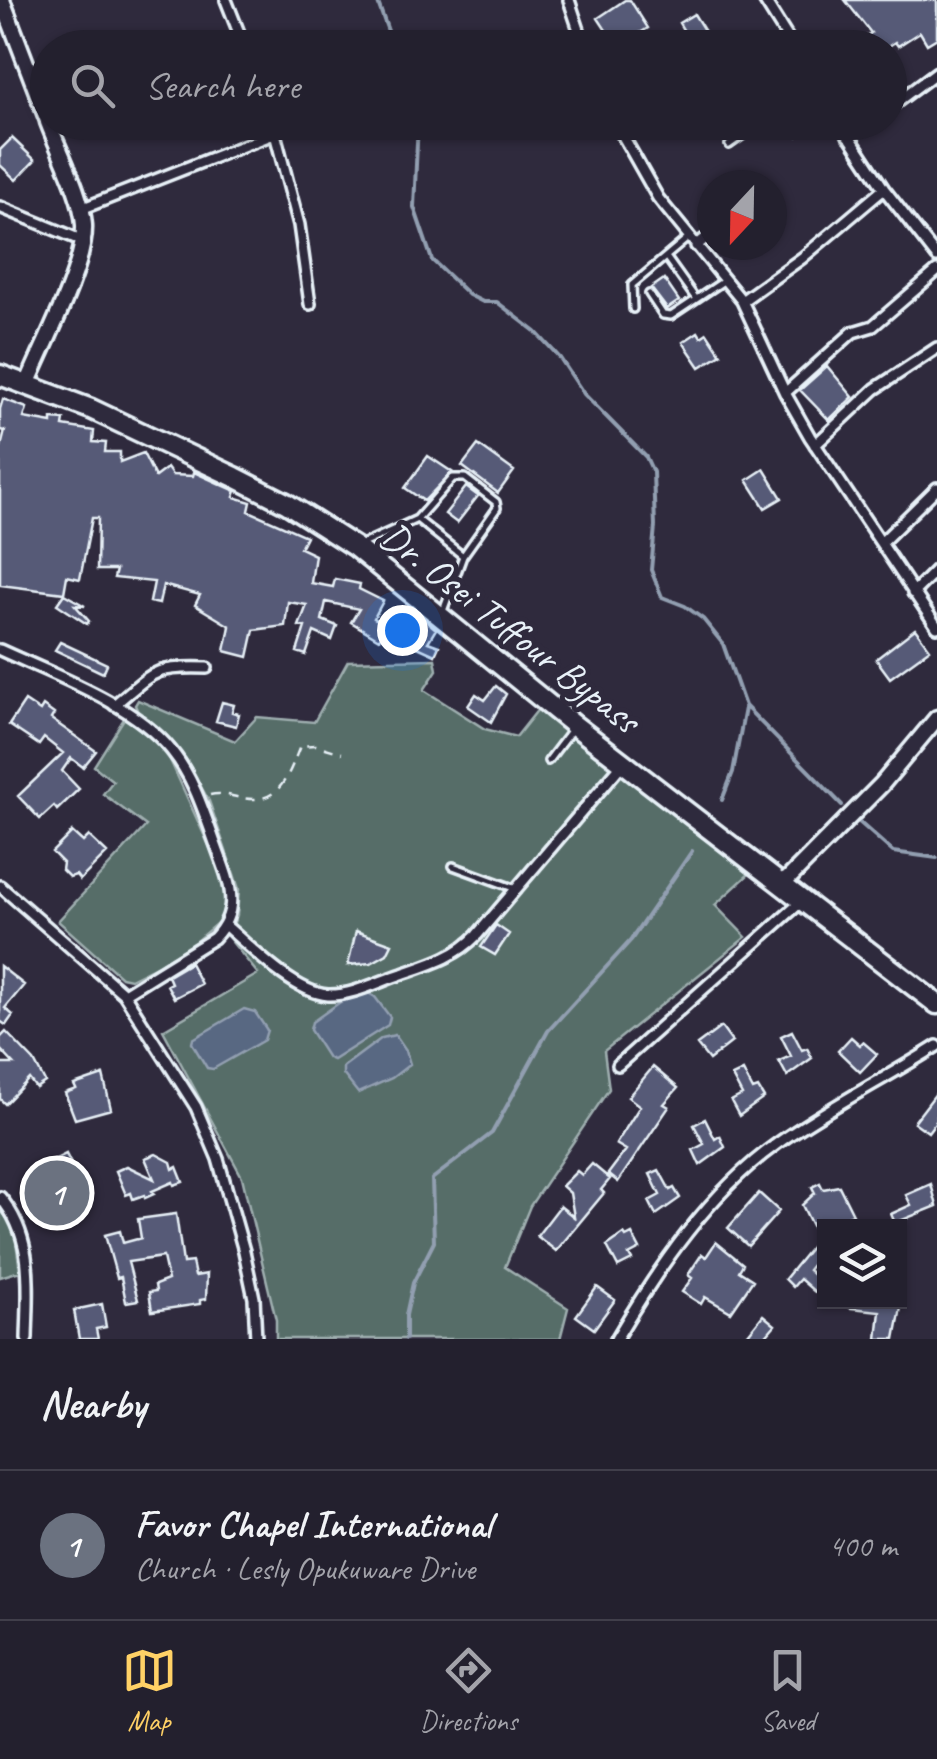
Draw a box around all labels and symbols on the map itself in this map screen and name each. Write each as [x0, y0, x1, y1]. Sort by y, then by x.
north arrow [697, 170, 787, 260]
street label: Dr. Osei Tuffour Bypass [371, 511, 653, 747]
your location [377, 605, 428, 656]
pin: 1 [24, 1156, 90, 1230]

